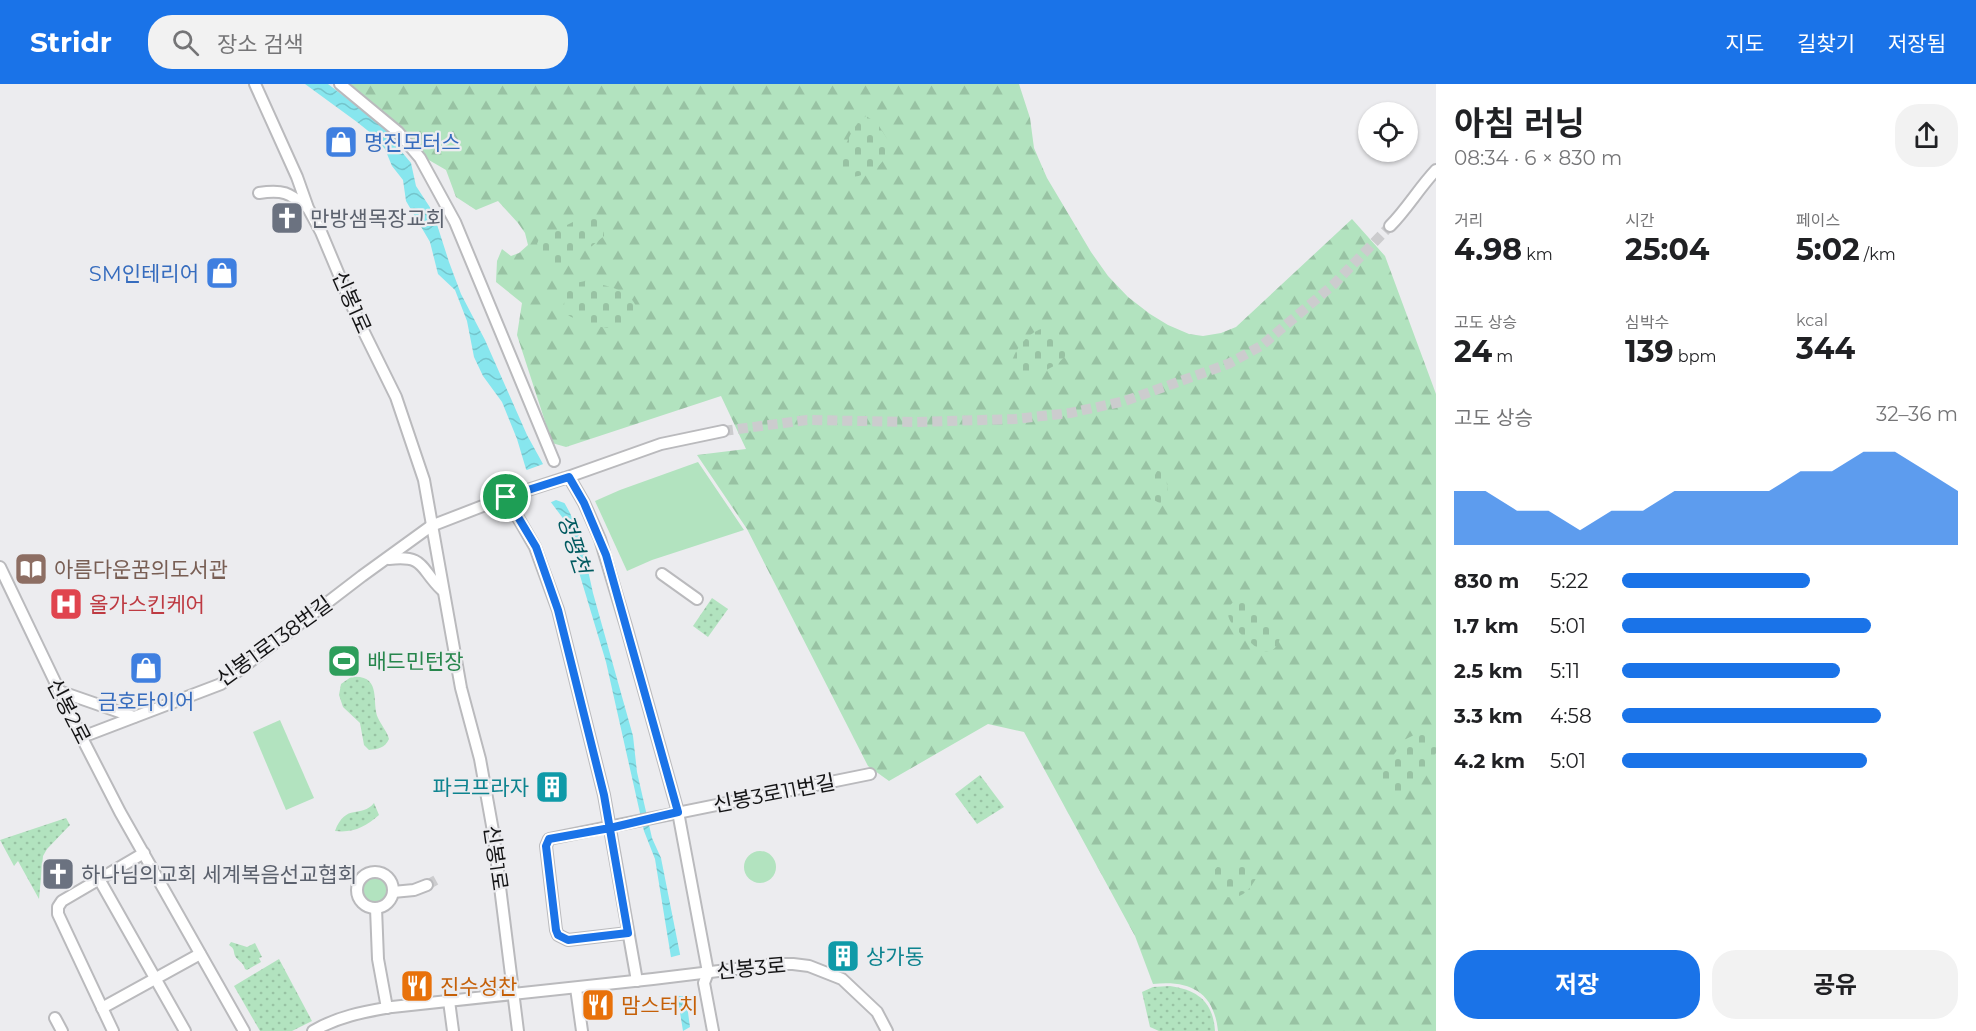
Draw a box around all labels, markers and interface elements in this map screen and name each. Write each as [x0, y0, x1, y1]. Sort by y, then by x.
search box [148, 15, 568, 69]
text: Stridr [30, 25, 112, 59]
icon: search [169, 26, 202, 59]
text: 장소 검색 [217, 31, 304, 58]
text: 지도 [1725, 31, 1764, 56]
text: 길찾기 [1797, 31, 1855, 56]
text: 저장됨 [1888, 31, 1946, 56]
map controls [1358, 102, 1418, 162]
button: locate [1358, 102, 1418, 162]
text: 아침 러닝 [1454, 103, 1585, 143]
button: share [1895, 104, 1958, 167]
shop icon: 명진모터스 [323, 124, 359, 160]
place label: 명진모터스 [364, 130, 461, 155]
text: 08:34 · 6 × 830 m [1454, 146, 1622, 170]
church icon: 만방샘목장교회 [269, 200, 305, 236]
place label: 만방샘목장교회 [310, 206, 445, 231]
text: 거리 [1454, 211, 1483, 230]
text: 시간 [1625, 211, 1654, 230]
text: 페이스 [1796, 211, 1840, 230]
text: 4.98 [1454, 231, 1522, 268]
text: 25:04 [1625, 231, 1709, 268]
text: 5:02 [1796, 231, 1860, 268]
text: km [1522, 245, 1553, 264]
text: /km [1860, 245, 1896, 264]
shop icon: SM인테리어 [204, 255, 240, 291]
place label: SM인테리어 [89, 261, 199, 286]
street label: 신봉1로 [327, 267, 377, 337]
text: kcal [1796, 311, 1828, 330]
text: 고도 상승 [1454, 313, 1517, 332]
text: 심박수 [1625, 313, 1669, 332]
text: 344 [1796, 330, 1855, 367]
text: 24 [1454, 333, 1492, 370]
text: 139 [1625, 333, 1674, 370]
text: m [1492, 347, 1513, 366]
text: bpm [1674, 347, 1717, 366]
text: 32–36 m [1876, 402, 1958, 426]
text: 고도 상승 [1454, 406, 1533, 430]
pin [480, 471, 531, 522]
icon: arrive [489, 480, 522, 513]
water label: 정평천 [552, 511, 597, 580]
library icon: 아름다운꿈의도서관 [13, 551, 49, 587]
place label: 아름다운꿈의도서관 [54, 557, 228, 582]
text: 830 m [1454, 569, 1519, 593]
text: 5:22 [1550, 569, 1588, 593]
hospital icon: 올가스킨케어 [48, 586, 84, 622]
street label: 신봉1로138번길 [211, 591, 337, 691]
place label: 올가스킨케어 [89, 592, 205, 617]
text: 1.7 km [1454, 614, 1519, 638]
text: 5:01 [1550, 614, 1586, 638]
sports icon: 배드민턴장 [326, 643, 362, 679]
place label: 배드민턴장 [367, 649, 464, 674]
shop icon: 금호타이어 [128, 650, 164, 686]
text: 2.5 km [1454, 659, 1523, 683]
text: 5:11 [1550, 659, 1580, 683]
street label: 신봉2로 [42, 674, 96, 748]
place label: 금호타이어 [98, 689, 194, 714]
text: 3.3 km [1454, 704, 1523, 728]
text: 4:58 [1550, 704, 1592, 728]
text: 4.2 km [1454, 749, 1525, 773]
text: 5:01 [1550, 749, 1586, 773]
building icon: 파크프라자 [534, 769, 570, 805]
street label: 신봉3로11번길 [711, 769, 837, 817]
place label: 파크프라자 [432, 775, 529, 800]
street label: 신봉1로 [479, 824, 513, 892]
church icon: 하나님의교회 세계복음선교협회 [40, 856, 76, 892]
place label: 하나님의교회 세계복음선교협회 [81, 862, 357, 887]
building icon: 상가동 [825, 938, 861, 974]
place label: 상가동 [866, 944, 924, 969]
button: 저장 [1454, 950, 1700, 1019]
button: 공유 [1712, 950, 1958, 1019]
street label: 신봉3로 [715, 953, 787, 983]
restaurant icon: 진수성찬 [399, 968, 435, 1004]
place label: 진수성찬 [440, 974, 517, 999]
restaurant icon: 맘스터치 [580, 987, 616, 1023]
place label: 맘스터치 [621, 993, 698, 1018]

